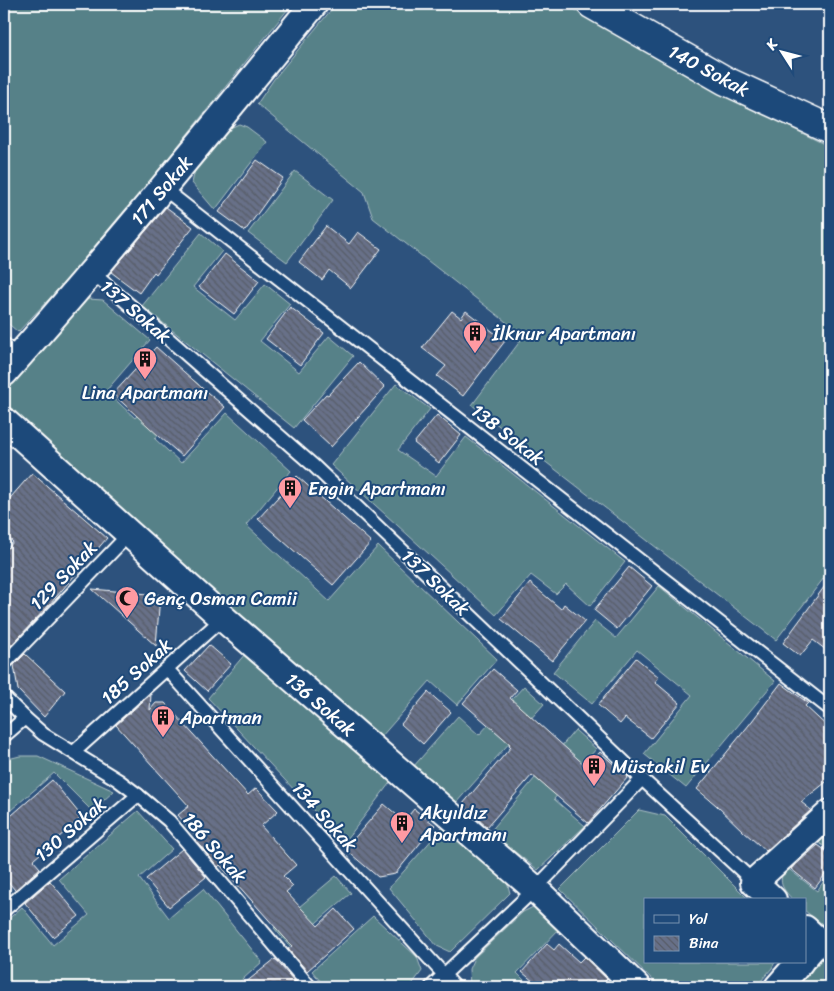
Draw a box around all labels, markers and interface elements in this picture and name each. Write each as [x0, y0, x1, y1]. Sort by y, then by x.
north arrow [756, 28, 806, 78]
text: K [759, 33, 785, 56]
street label: 140 Sokak [662, 35, 755, 106]
street label: 171 Sokak [122, 148, 201, 233]
street label: 137 Sokak [93, 271, 179, 352]
place label: İlknur Apartmanı [491, 317, 636, 350]
building icon: İlknur Apartmanı [462, 320, 488, 354]
building icon: Lina Apartmanı [132, 346, 158, 380]
place label: Lina Apartmanı [82, 376, 208, 409]
street label: 138 Sokak [464, 395, 552, 474]
place label: Engin Apartmanı [308, 472, 446, 505]
building icon: Engin Apartmanı [277, 475, 303, 509]
street label: 129 Sokak [21, 533, 105, 618]
street label: 137 Sokak [393, 541, 478, 624]
place label: Genç Osman Camii [144, 582, 298, 615]
mosque icon: Genç Osman Camii [114, 585, 140, 619]
street label: 185 Sokak [93, 630, 180, 713]
street label: 136 Sokak [278, 664, 364, 745]
place label: Apartman [179, 701, 262, 734]
building icon: Apartman [150, 704, 176, 738]
place label: Müstakil Ev [612, 750, 711, 783]
building icon: Müstakil Ev [581, 753, 607, 787]
street label: 134 Sokak [283, 773, 366, 860]
street label: 130 Sokak [27, 788, 114, 870]
place label: Akyıldız Apartmanı [419, 796, 507, 851]
street label: 186 Sokak [174, 804, 255, 891]
building icon: Akyıldız Apartmanı [389, 810, 415, 844]
legend [644, 898, 806, 964]
text: Yol [689, 906, 708, 932]
text: Bina [689, 930, 719, 956]

